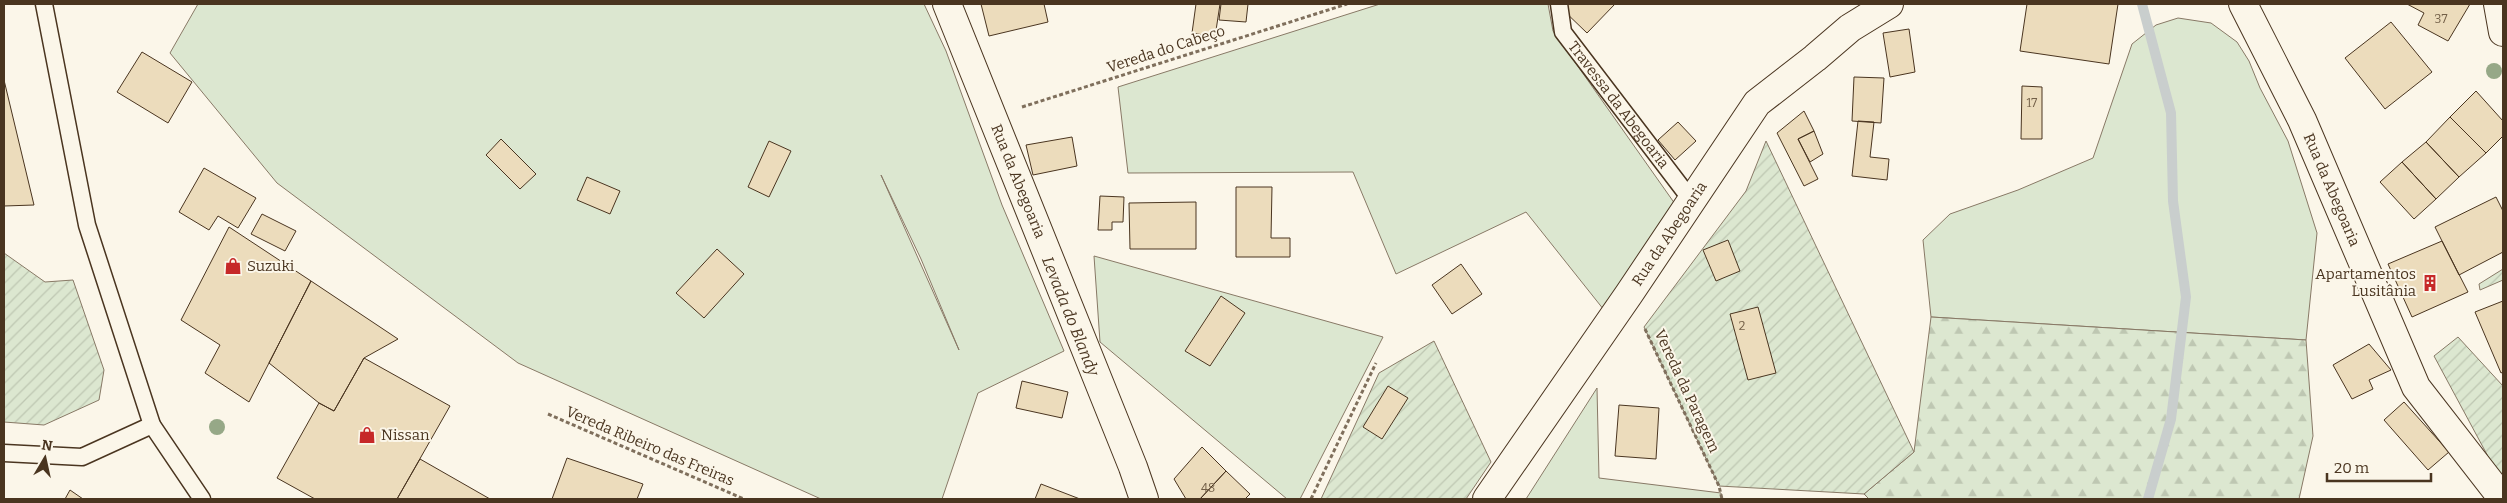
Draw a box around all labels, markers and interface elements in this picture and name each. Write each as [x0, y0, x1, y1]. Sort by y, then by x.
house number: 37 [2435, 12, 2447, 26]
street label: Vereda do Cabeço [1105, 21, 1227, 77]
street label: Travessa da Abegoaria [1564, 38, 1673, 172]
house number: 17 [2027, 96, 2037, 110]
street label: Rua da Abegoaria [987, 122, 1049, 241]
street label: Rua da Abegoaria [2300, 130, 2364, 249]
street label: Rua da Abegoaria [1628, 178, 1711, 289]
water label: Levada do Blandy [1038, 254, 1103, 379]
shop icon: Suzuki [223, 256, 243, 276]
place label: Suzuki [247, 257, 295, 275]
place label: Apartamentos Lusitânia [2315, 265, 2416, 300]
building icon: Apartamentos Lusitânia [2420, 273, 2440, 293]
house number: 2 [1739, 319, 1745, 333]
street label: Vereda da Paragem [1651, 327, 1724, 456]
street label: Vereda Ribeiro das Freiras [563, 402, 737, 490]
shop icon: Nissan [357, 425, 377, 445]
place label: Nissan [381, 426, 430, 444]
north arrow [20, 433, 70, 483]
text: N [40, 436, 54, 455]
scale bar [2327, 450, 2431, 482]
text: 20 m [2334, 459, 2370, 477]
house number: 48 [1201, 481, 1215, 495]

